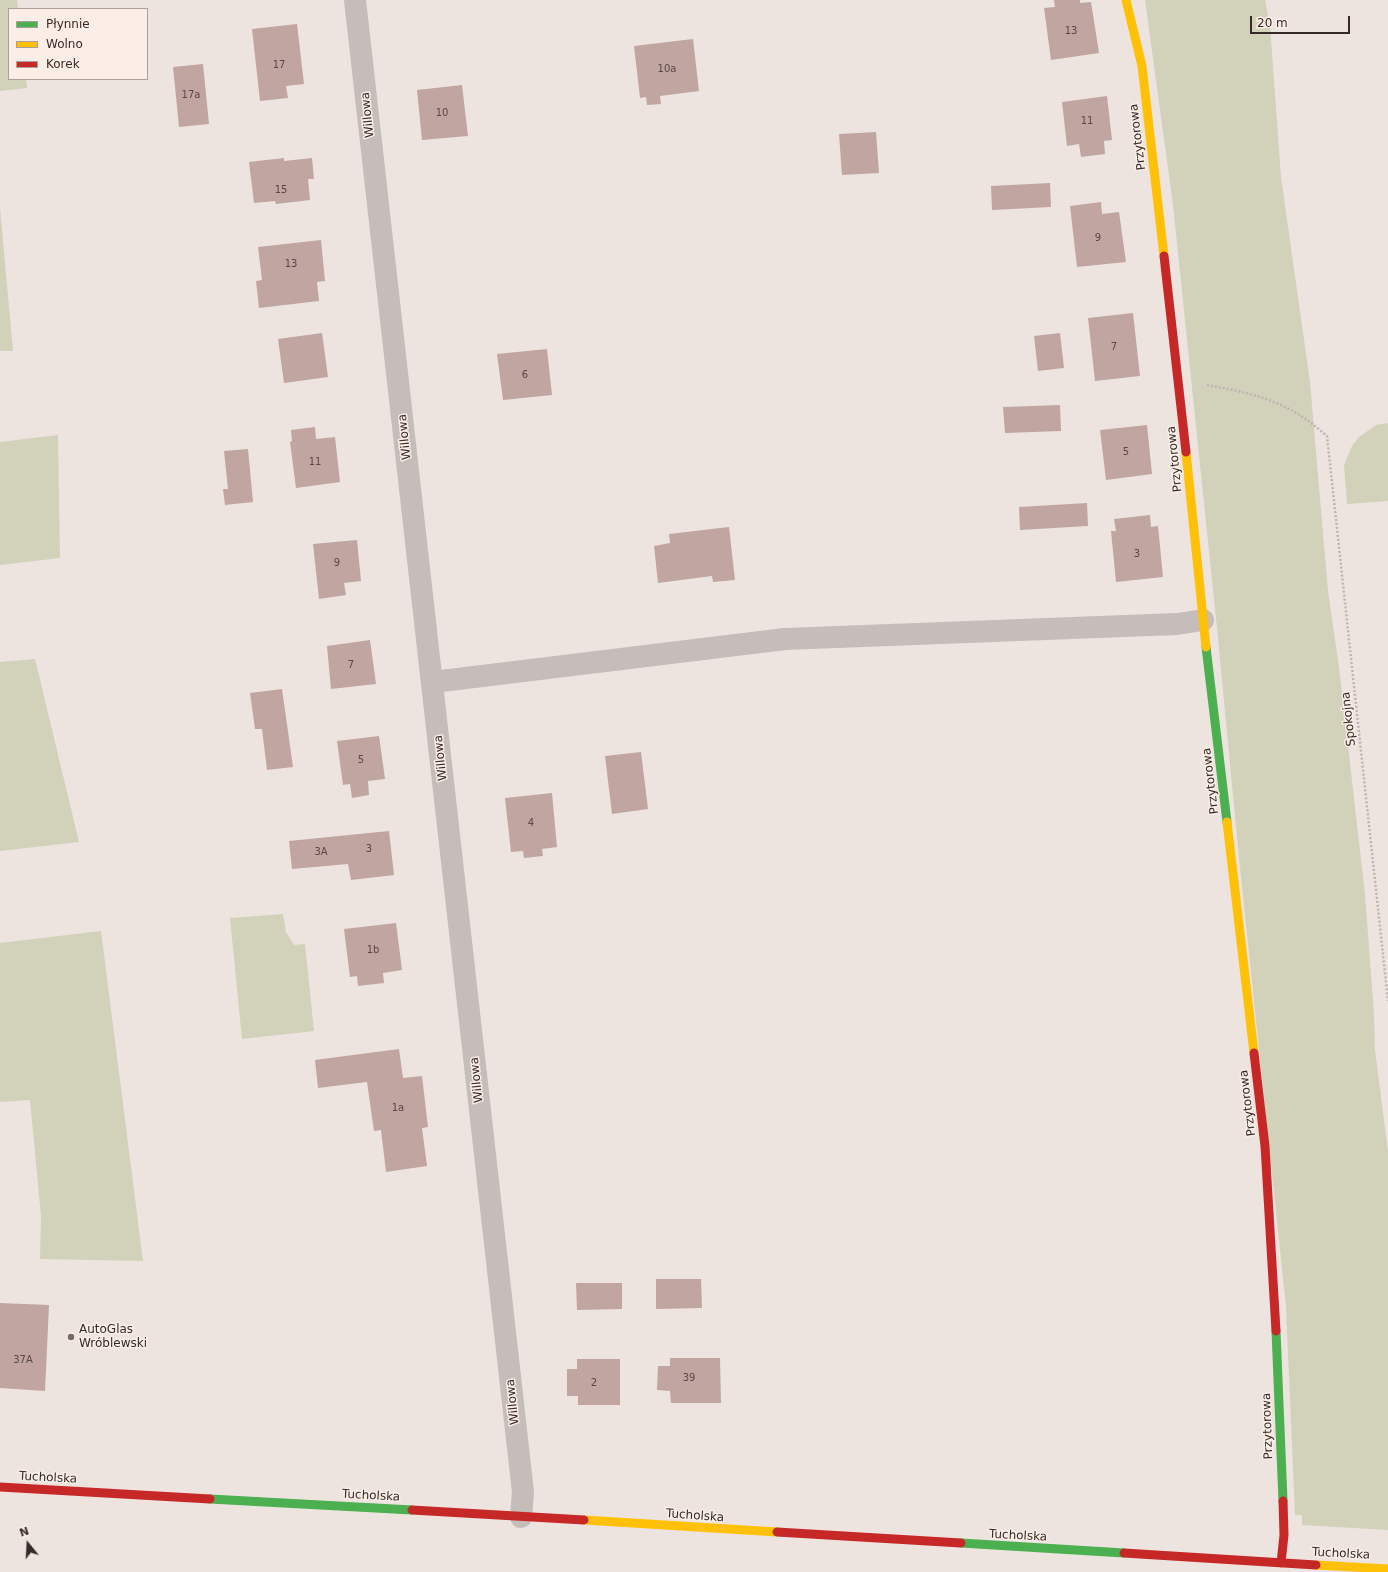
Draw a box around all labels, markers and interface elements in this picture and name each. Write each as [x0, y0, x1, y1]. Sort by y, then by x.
legend [8, 8, 148, 80]
scale bar [1252, 8, 1352, 34]
text: 20 m [1257, 16, 1288, 30]
text: Płynnie [46, 17, 90, 31]
house number: 13 [1065, 25, 1077, 37]
text: Wolno [46, 37, 83, 51]
text: Korek [46, 57, 80, 71]
house number: 17 [273, 59, 285, 71]
house number: 10a [658, 63, 676, 75]
house number: 17a [182, 89, 200, 101]
street label: Willowa [358, 91, 378, 139]
street label: Przytorowa [1127, 103, 1149, 171]
house number: 10 [436, 107, 448, 119]
house number: 11 [1081, 115, 1093, 127]
house number: 15 [275, 184, 287, 196]
house number: 9 [1095, 232, 1101, 244]
house number: 13 [285, 258, 297, 270]
house number: 7 [1111, 341, 1117, 353]
house number: 6 [522, 369, 528, 381]
street label: Willowa [395, 413, 415, 461]
street label: Przytorowa [1164, 425, 1186, 493]
house number: 5 [1123, 446, 1129, 458]
house number: 11 [309, 456, 321, 468]
house number: 3 [1134, 548, 1140, 560]
house number: 9 [334, 557, 340, 569]
house number: 7 [348, 659, 354, 671]
street label: Spokojna [1339, 691, 1359, 747]
street label: Willowa [431, 734, 451, 782]
street label: Przytorowa [1200, 747, 1222, 815]
house number: 5 [358, 754, 364, 766]
house number: 4 [528, 817, 534, 829]
house number: 3 [366, 843, 372, 855]
house number: 3A [314, 846, 328, 858]
house number: 1b [367, 944, 379, 956]
street label: Willowa [467, 1056, 487, 1104]
street label: Przytorowa [1237, 1069, 1259, 1137]
house number: 1a [392, 1102, 404, 1114]
place label: AutoGlas Wróblewski [79, 1323, 147, 1351]
marker: AutoGlas Wróblewski [66, 1332, 76, 1342]
house number: 37A [13, 1354, 33, 1366]
house number: 39 [683, 1372, 695, 1384]
house number: 2 [591, 1377, 597, 1389]
street label: Willowa [503, 1378, 523, 1426]
street label: Przytorowa [1260, 1392, 1276, 1460]
street label: Tucholska [18, 1469, 78, 1487]
street label: Tucholska [341, 1487, 401, 1505]
street label: Tucholska [665, 1507, 725, 1525]
north arrow [8, 1524, 48, 1564]
text: N [18, 1525, 31, 1540]
street label: Tucholska [988, 1527, 1048, 1545]
street label: Tucholska [1311, 1545, 1371, 1563]

